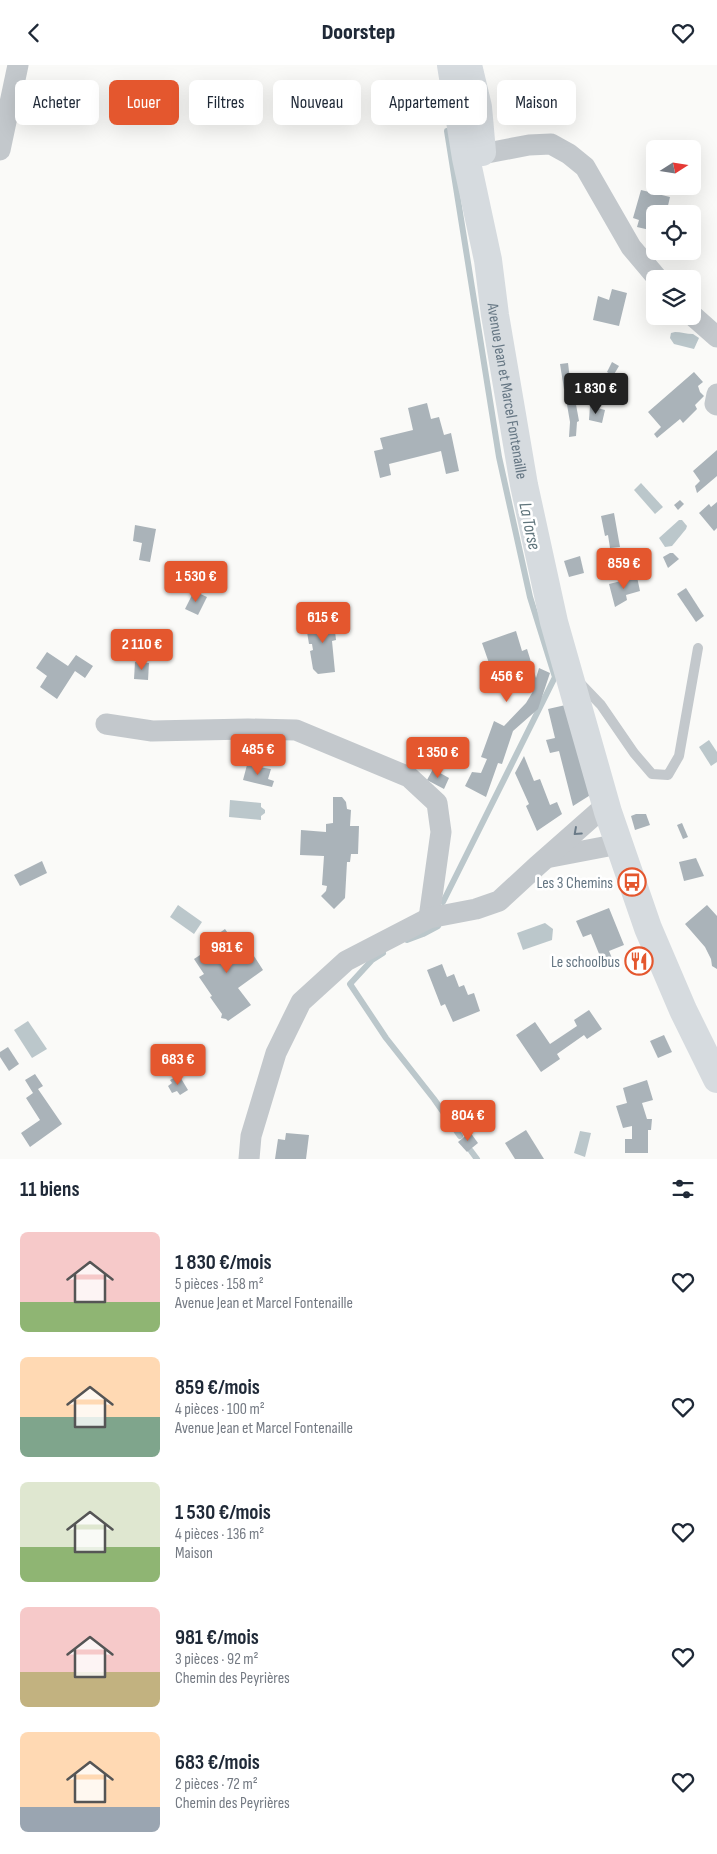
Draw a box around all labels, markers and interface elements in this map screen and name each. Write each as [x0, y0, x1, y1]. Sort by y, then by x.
icon: back [20, 19, 48, 47]
text: Doorstep [322, 19, 395, 46]
icon: heart [669, 19, 697, 47]
chip: Acheter [15, 80, 99, 125]
chip: Louer [109, 80, 179, 125]
chip: Filtres [189, 80, 263, 125]
chip: Nouveau [273, 80, 361, 125]
chip: Appartement [371, 80, 487, 125]
chip: Maison [497, 80, 576, 125]
north arrow [646, 140, 701, 195]
map controls [646, 140, 701, 325]
button: locate [646, 205, 701, 260]
button: layers [646, 270, 701, 325]
street label: Avenue Jean et Marcel Fontenaille [482, 301, 531, 481]
pin: 1 830 € [550, 373, 642, 415]
text: 1 830 € [575, 379, 617, 398]
water label: La Torse [514, 500, 545, 552]
pin: 859 € [589, 547, 659, 590]
text: 859 € [608, 554, 640, 573]
pin: 1 530 € [150, 561, 242, 603]
text: 1 530 € [175, 567, 217, 586]
pin: 615 € [288, 601, 358, 644]
text: 615 € [307, 608, 339, 627]
pin: 2 110 € [96, 629, 188, 671]
text: 2 110 € [122, 635, 162, 654]
pin: 456 € [472, 661, 542, 703]
text: 456 € [491, 667, 523, 686]
pin: 485 € [223, 733, 293, 776]
pin: 1 350 € [392, 737, 484, 779]
text: 485 € [242, 740, 274, 759]
text: 1 350 € [417, 743, 459, 762]
one-way arrow [574, 826, 583, 835]
bus stop icon: Les 3 Chemins [617, 867, 647, 897]
place label: Les 3 Chemins [536, 874, 613, 893]
pin: 981 € [192, 931, 262, 974]
text: 981 € [211, 938, 243, 957]
restaurant icon: Le schoolbus [624, 946, 654, 976]
place label: Le schoolbus [551, 953, 620, 972]
pin: 683 € [143, 1043, 213, 1086]
text: 683 € [162, 1050, 194, 1069]
pin: 804 € [433, 1099, 503, 1142]
text: 804 € [451, 1106, 485, 1125]
icon: filters [669, 1175, 697, 1203]
text: 11 biens [20, 1177, 80, 1202]
text: 1 830 €/mois [175, 1250, 272, 1275]
icon: home [60, 1252, 120, 1312]
icon: heart [669, 1268, 697, 1296]
text: 5 pièces · 158 m² [175, 1275, 264, 1294]
text: Avenue Jean et Marcel Fontenaille [175, 1294, 353, 1313]
text: 859 €/mois [175, 1375, 260, 1400]
icon: home [60, 1377, 120, 1437]
icon: heart [669, 1393, 697, 1421]
text: 4 pièces · 100 m² [175, 1400, 265, 1419]
text: Avenue Jean et Marcel Fontenaille [175, 1419, 353, 1438]
text: 1 530 €/mois [175, 1500, 271, 1525]
icon: home [60, 1502, 120, 1562]
icon: heart [669, 1518, 697, 1546]
text: 4 pièces · 136 m² [175, 1525, 264, 1544]
text: Maison [175, 1544, 213, 1563]
text: 981 €/mois [175, 1625, 259, 1650]
icon: home [60, 1627, 120, 1687]
icon: heart [669, 1643, 697, 1671]
text: 3 pièces · 92 m² [175, 1650, 259, 1669]
text: Chemin des Peyrières [175, 1669, 290, 1688]
text: 683 €/mois [175, 1750, 260, 1775]
icon: home [60, 1752, 120, 1812]
icon: heart [669, 1768, 697, 1796]
text: 2 pièces · 72 m² [175, 1775, 258, 1794]
text: Chemin des Peyrières [175, 1794, 290, 1813]

